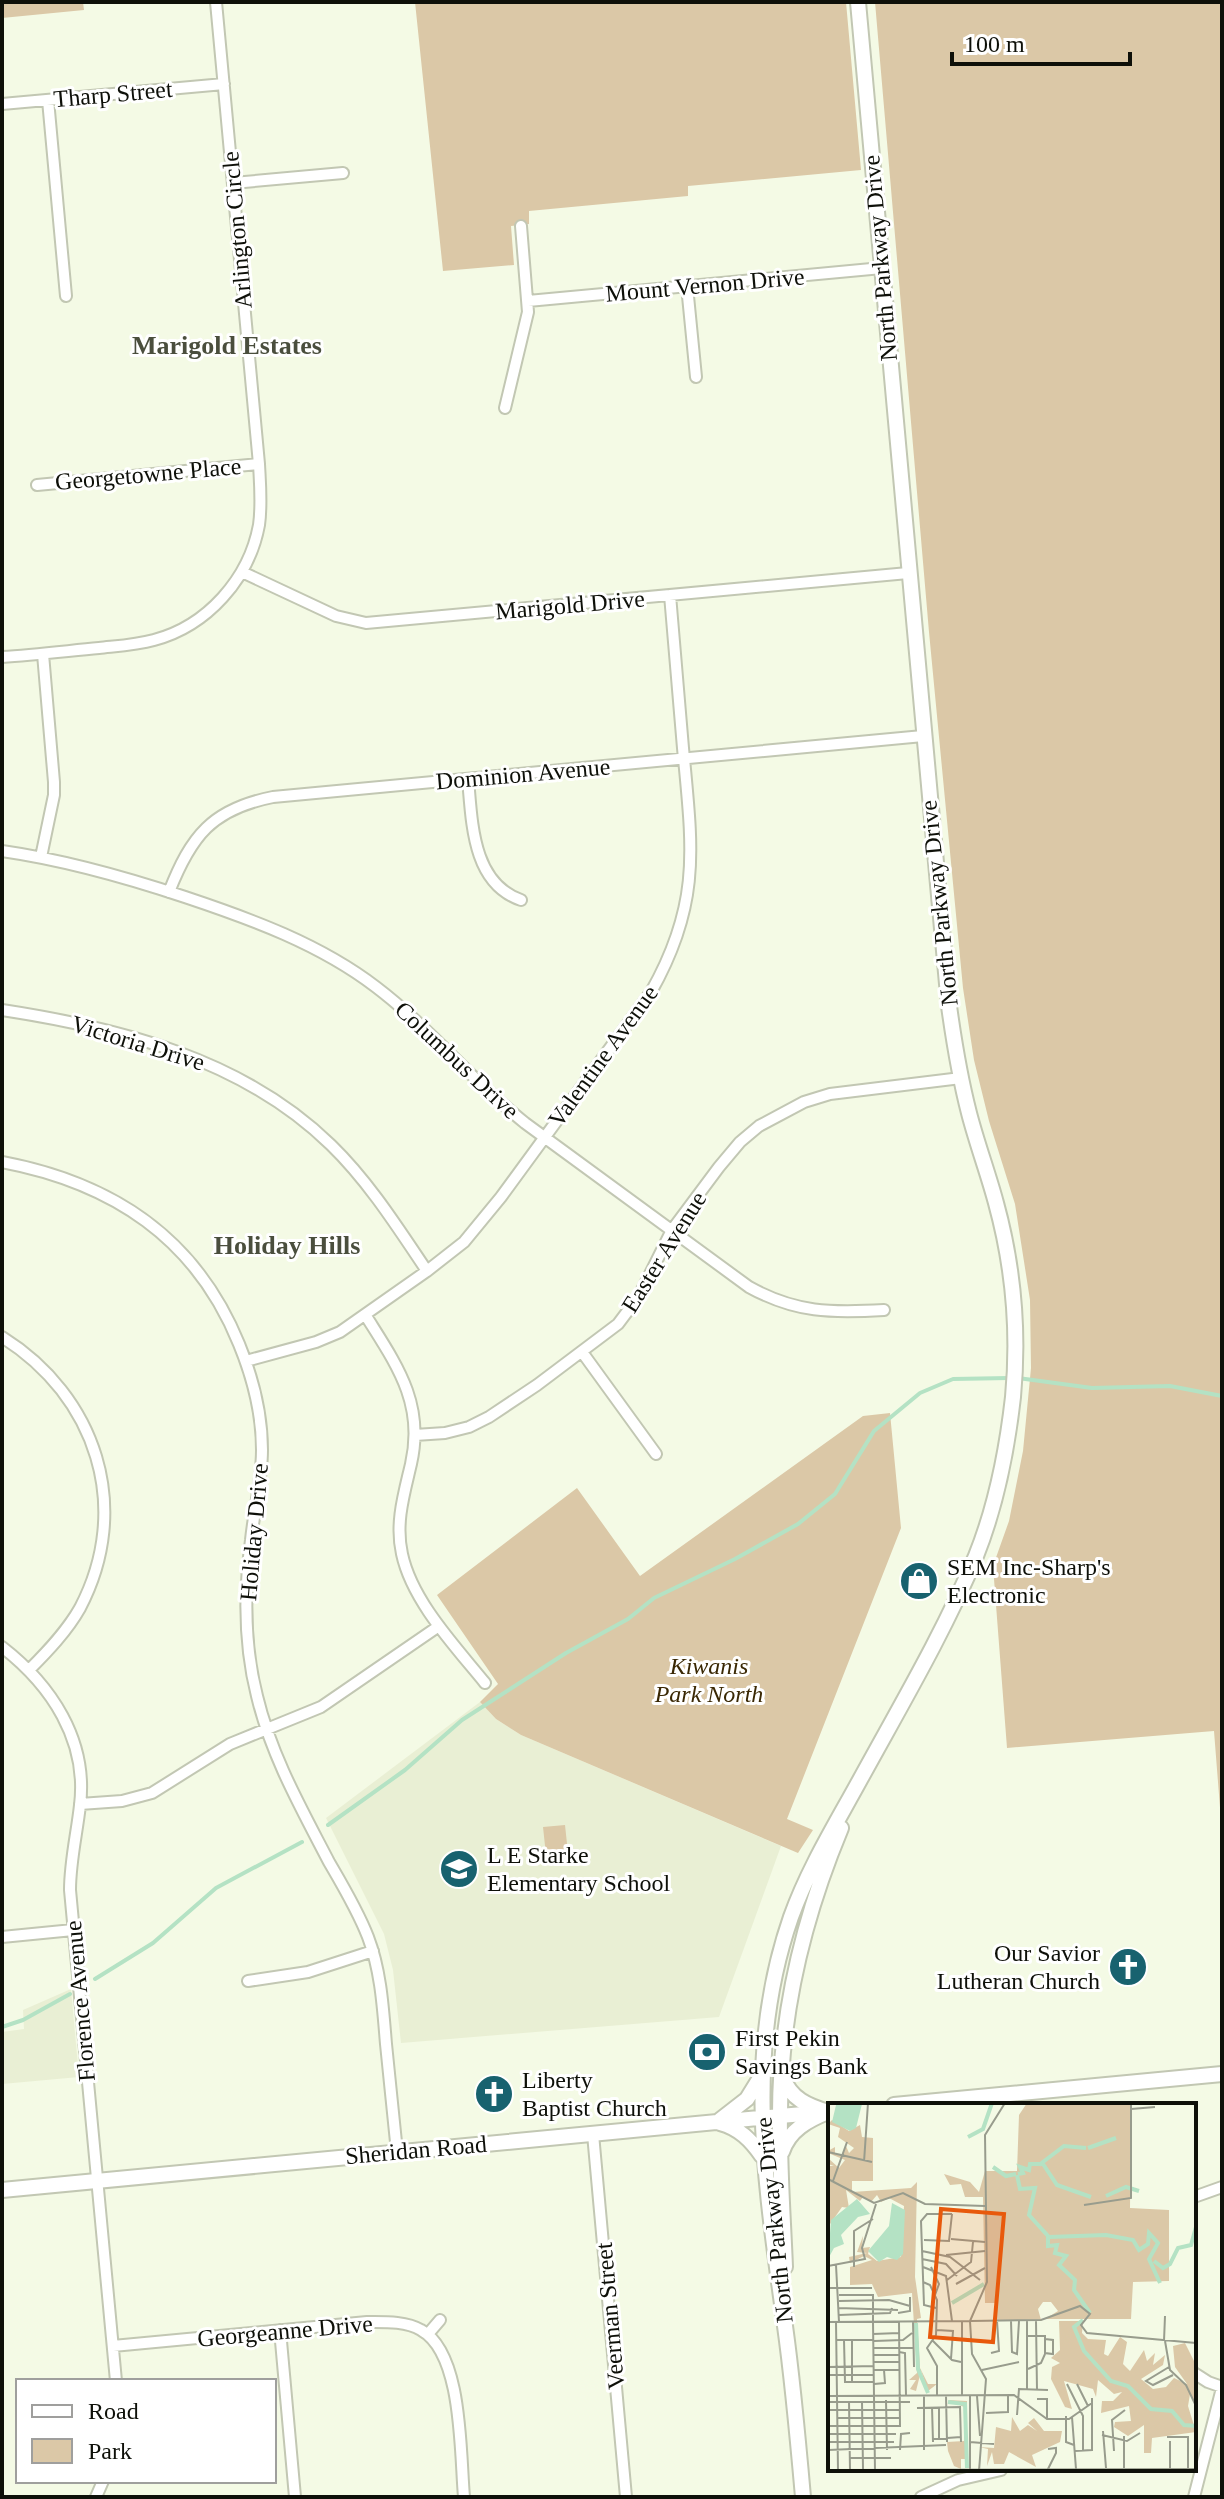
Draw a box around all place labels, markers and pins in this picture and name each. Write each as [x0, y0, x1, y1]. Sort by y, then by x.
place label: SEM Inc-Sharp's Electronic [947, 1554, 1111, 1608]
shop icon: SEM Inc-Sharp's Electronic [898, 1560, 940, 1602]
place label: L E Starke Elementary School [487, 1842, 671, 1896]
school or university icon: L E Starke Elementary School [438, 1848, 480, 1890]
place label: Our Savior Lutheran Church [937, 1940, 1100, 1994]
church icon: Our Savior Lutheran Church [1107, 1946, 1149, 1988]
place label: First Pekin Savings Bank [735, 2025, 868, 2079]
bank icon: First Pekin Savings Bank [686, 2031, 728, 2073]
place label: Liberty Baptist Church [522, 2067, 667, 2121]
church icon: Liberty Baptist Church [473, 2073, 515, 2115]

